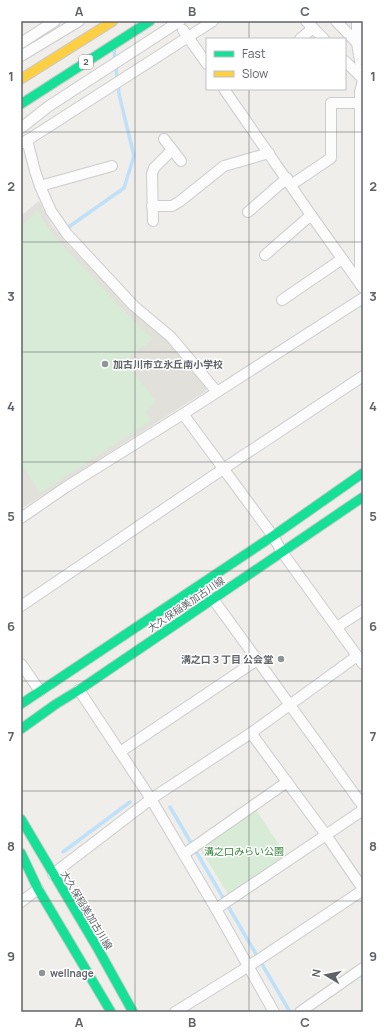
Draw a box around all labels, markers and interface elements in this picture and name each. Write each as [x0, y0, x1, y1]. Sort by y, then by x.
text: A [75, 2, 84, 20]
text: B [188, 2, 196, 20]
text: C [300, 2, 310, 20]
legend [206, 38, 346, 90]
text: Fast [242, 45, 266, 62]
road number: 2 [79, 55, 93, 69]
text: Slow [242, 65, 268, 82]
text: 1 [8, 67, 14, 85]
text: 1 [370, 67, 376, 85]
text: 2 [7, 177, 15, 195]
text: 2 [369, 177, 377, 195]
text: 3 [7, 287, 15, 305]
text: 3 [369, 287, 377, 305]
place label: 加古川市立氷丘南小学校 [113, 357, 223, 371]
marker: 加古川市立氷丘南小学校 [100, 359, 110, 369]
text: 4 [7, 397, 15, 415]
text: 4 [369, 397, 377, 415]
text: 5 [7, 507, 15, 525]
text: 5 [369, 507, 377, 525]
street label: 大久保稲美加古川線 [145, 573, 227, 635]
text: 6 [7, 617, 15, 635]
text: 6 [369, 617, 377, 635]
place label: 溝之口３丁目 公会堂 [181, 652, 273, 666]
marker: 溝之口３丁目 公会堂 [276, 654, 286, 664]
text: 7 [8, 727, 15, 745]
text: 7 [370, 727, 377, 745]
text: 8 [7, 837, 15, 855]
text: 8 [369, 837, 377, 855]
park label: 溝之口みらい公園 [204, 844, 284, 858]
street label: 大久保稲美加古川線 [58, 868, 116, 952]
text: 9 [7, 947, 15, 965]
text: 9 [369, 947, 377, 965]
north arrow [306, 955, 346, 995]
place label: wellnage [50, 966, 94, 980]
marker: wellnage [37, 968, 47, 978]
text: N [308, 968, 324, 978]
text: A [75, 1013, 84, 1031]
text: B [188, 1013, 196, 1031]
text: C [300, 1013, 310, 1031]

